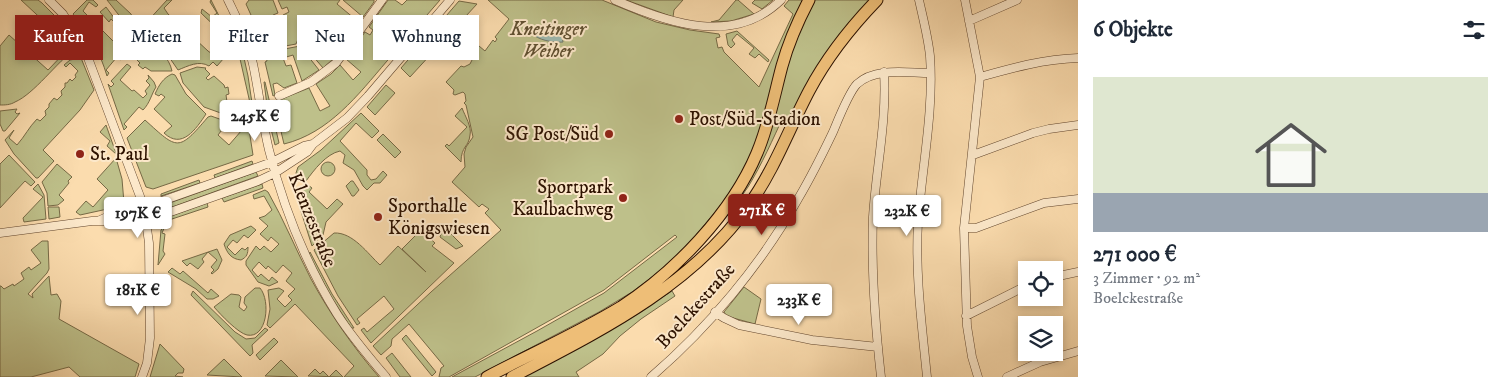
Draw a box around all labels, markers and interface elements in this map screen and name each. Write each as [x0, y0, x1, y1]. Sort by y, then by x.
chip: Kaufen [15, 15, 103, 60]
chip: Mieten [113, 15, 200, 60]
chip: Filter [210, 15, 287, 60]
chip: Neu [297, 15, 363, 60]
chip: Wohnung [373, 15, 479, 60]
icon: filters [1460, 16, 1488, 44]
text: 6 Objekte [1093, 17, 1173, 43]
park label: Kneitinger Weiher [509, 18, 588, 63]
pin: 245K € [214, 100, 296, 142]
text: 245K € [231, 106, 279, 126]
place label: Post/Süd-Stadion [689, 108, 821, 131]
icon: home [1246, 110, 1336, 200]
marker: Post/Süd-Stadion [673, 113, 685, 125]
place label: SG Post/Süd [506, 123, 600, 146]
marker: SG Post/Süd [603, 128, 615, 140]
place label: St. Paul [90, 143, 149, 166]
marker: St. Paul [74, 148, 86, 160]
street label: Klenzestraße [283, 169, 341, 271]
place label: Sportpark Kaulbachweg [512, 176, 614, 221]
marker: Sportpark Kaulbachweg [617, 192, 629, 204]
pin: 271K € [721, 194, 803, 236]
pin: 232K € [866, 194, 948, 237]
place label: Sporthalle Königswiesen [388, 195, 490, 240]
pin: 197K € [97, 196, 179, 239]
text: 271K € [739, 200, 785, 220]
text: 232K € [884, 201, 930, 221]
text: 197K € [115, 203, 161, 223]
marker: Sporthalle Königswiesen [372, 211, 384, 223]
text: 271 000 € [1093, 242, 1177, 268]
street label: Boelckestraße [652, 258, 740, 353]
map controls [1018, 261, 1063, 361]
button: locate [1018, 261, 1063, 306]
text: 3 Zimmer · 92 m² [1093, 268, 1200, 288]
pin: 181K € [97, 274, 179, 316]
text: 181K € [116, 280, 160, 300]
pin: 233K € [758, 284, 840, 326]
text: Boelckestraße [1093, 288, 1183, 308]
text: 233K € [777, 290, 821, 310]
button: layers [1018, 316, 1063, 361]

